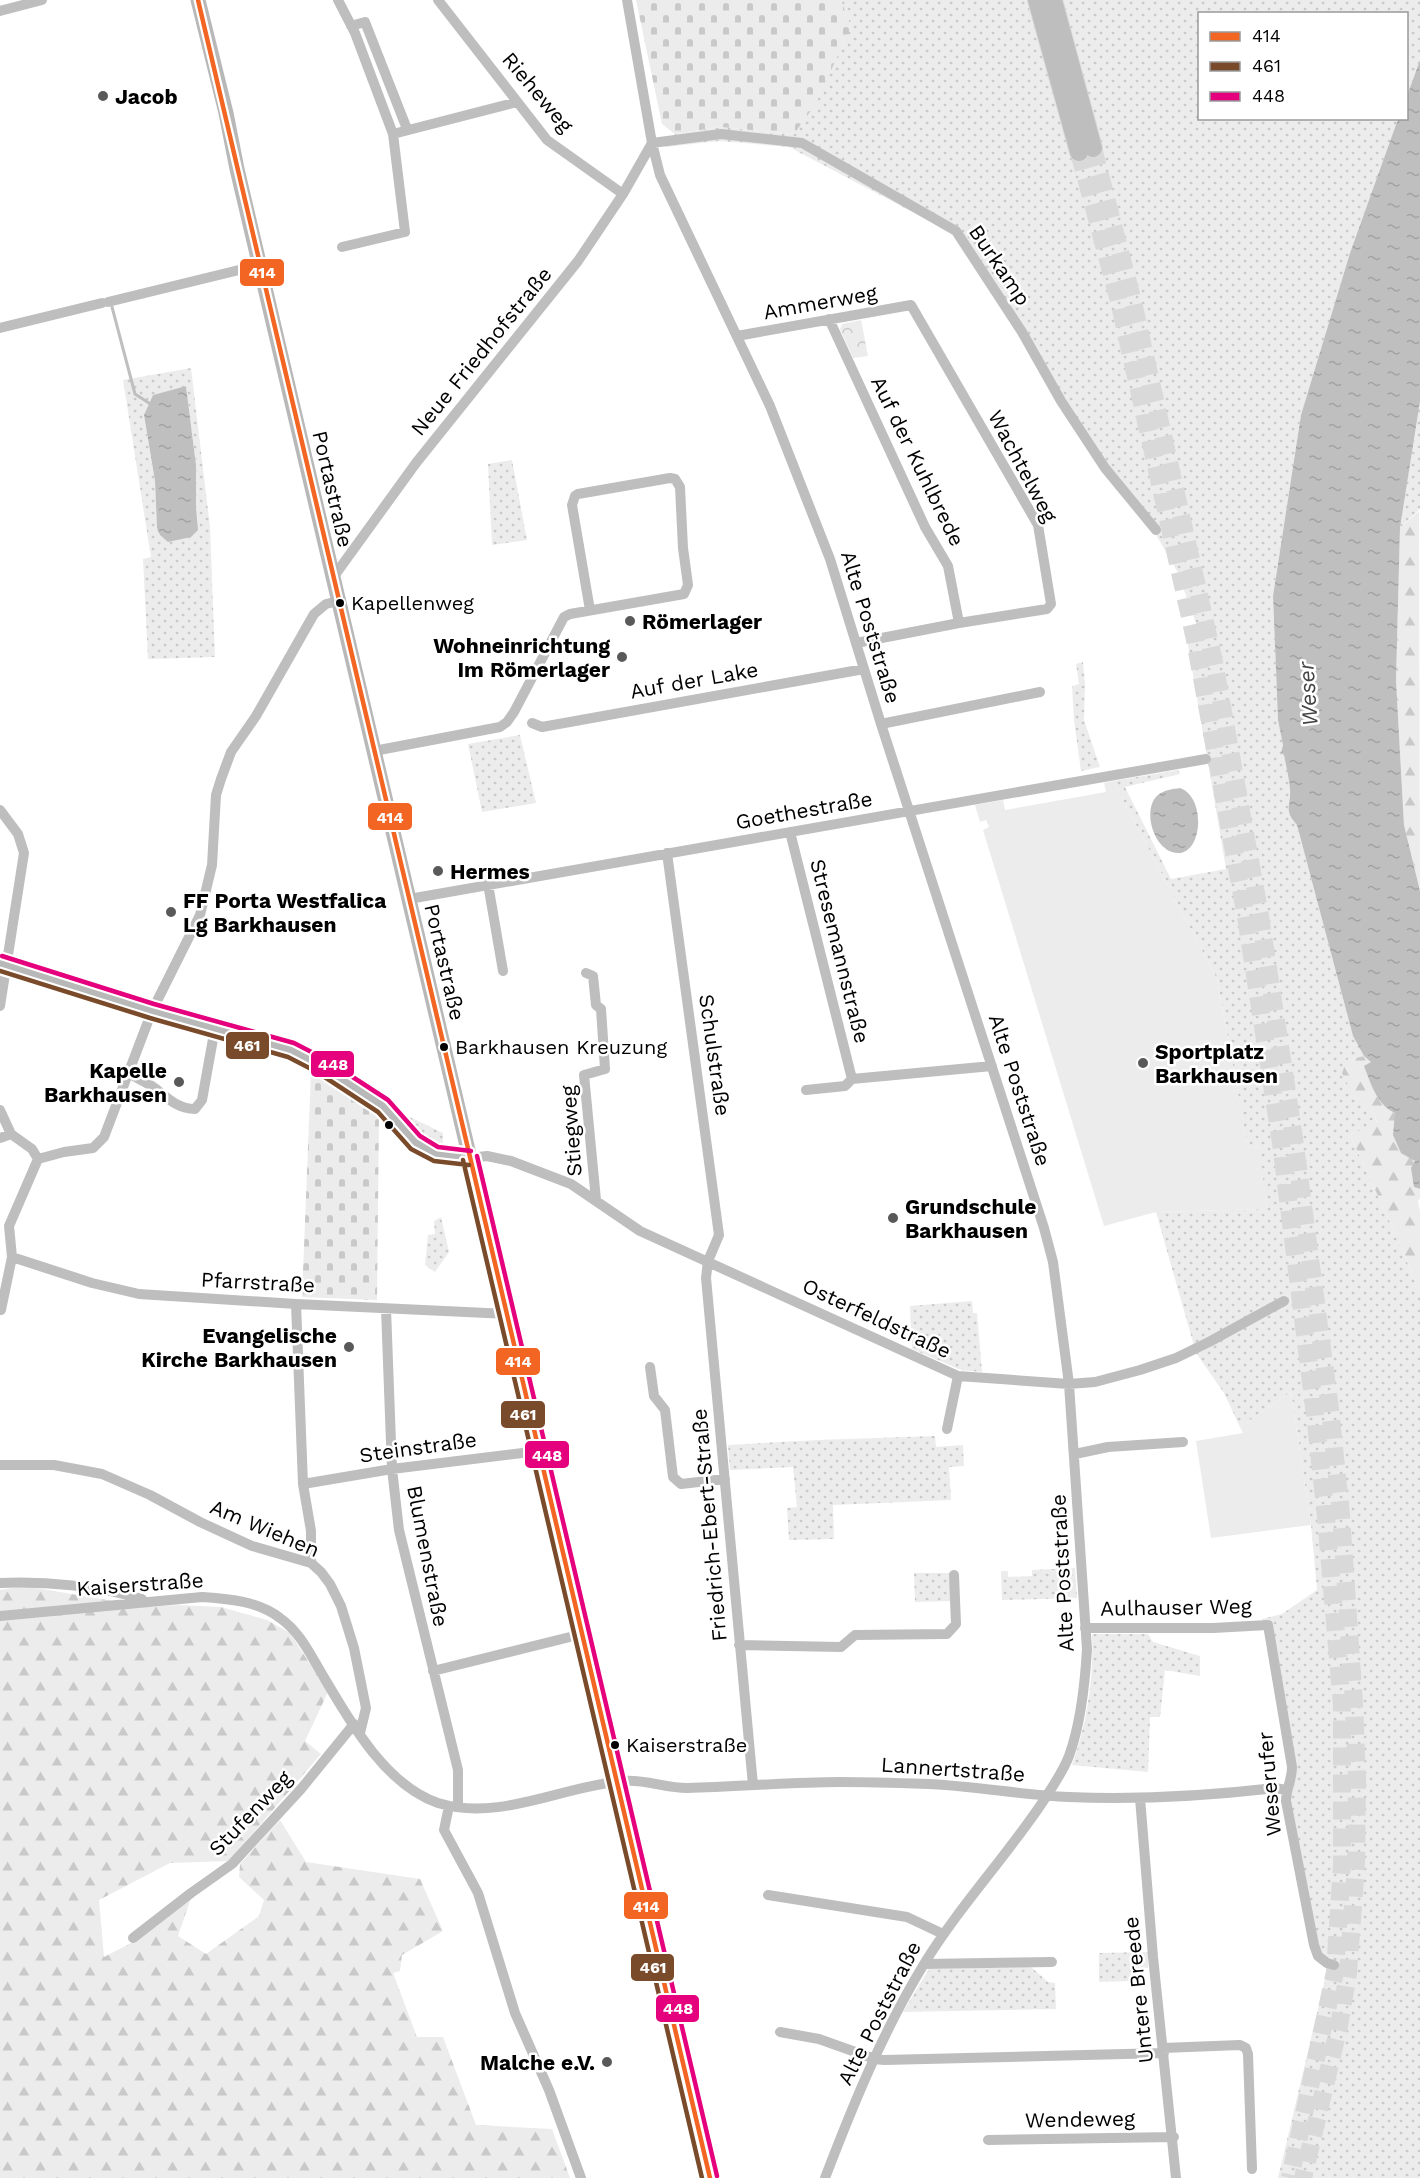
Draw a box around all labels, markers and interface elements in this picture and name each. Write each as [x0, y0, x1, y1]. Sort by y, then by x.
legend [1198, 12, 1408, 120]
text: 414 [1252, 25, 1281, 46]
street label: Rieheweg [497, 47, 579, 138]
text: 461 [1252, 55, 1281, 76]
place label: Jacob [115, 84, 178, 109]
text: 448 [1252, 85, 1285, 106]
marker: Jacob [96, 89, 110, 103]
street label: Burkamp [964, 220, 1036, 310]
line badge: 414 [239, 258, 285, 287]
street label: Neue Friedhofstraße [405, 262, 557, 440]
text: 414 [248, 263, 276, 282]
street label: Ammerweg [761, 280, 880, 324]
street label: Auf der Kuhlbrede [866, 372, 970, 550]
street label: Wachtelweg [983, 406, 1063, 527]
street label: Portastraße [307, 428, 359, 550]
street label: Alte Poststraße [836, 548, 906, 706]
place label: Kapellenweg [351, 591, 474, 615]
marker: Kapellenweg [334, 597, 346, 609]
place label: Römerlager [642, 609, 762, 634]
marker: Römerlager [623, 614, 637, 628]
place label: Wohneinrichtung Im Römerlager [433, 633, 610, 682]
marker: Wohneinrichtung Im Römerlager [615, 650, 629, 664]
street label: Auf der Lake [628, 656, 760, 704]
water label: Weser [1293, 659, 1323, 727]
street label: Goethestraße [734, 786, 874, 834]
line badge: 414 [367, 802, 413, 831]
text: 414 [376, 808, 404, 827]
street label: Stresemannstraße [805, 856, 875, 1046]
place label: Hermes [450, 859, 530, 884]
marker: Hermes [431, 864, 445, 878]
place label: FF Porta Westfalica Lg Barkhausen [183, 888, 387, 937]
street label: Portastraße [419, 901, 471, 1023]
marker: FF Porta Westfalica Lg Barkhausen [164, 905, 178, 919]
street label: Schulstraße [694, 993, 736, 1117]
street label: Alte Poststraße [984, 1011, 1056, 1169]
line badge: 461 [225, 1031, 270, 1060]
place label: Barkhausen Kreuzung [455, 1035, 667, 1059]
text: 461 [234, 1036, 260, 1055]
place label: Sportplatz Barkhausen [1155, 1039, 1278, 1088]
marker: Barkhausen Kreuzung [438, 1041, 450, 1053]
line badge: 448 [310, 1050, 355, 1078]
text: 448 [318, 1055, 348, 1074]
marker: Sportplatz Barkhausen [1136, 1056, 1150, 1070]
place label: Kapelle Barkhausen [44, 1058, 167, 1107]
marker: Kapelle Barkhausen [172, 1075, 186, 1089]
street label: Stiegweg [555, 1084, 587, 1177]
unlabelled marker [383, 1119, 395, 1131]
place label: Grundschule Barkhausen [905, 1194, 1036, 1243]
marker: Grundschule Barkhausen [886, 1211, 900, 1225]
street label: Pfarrstraße [200, 1267, 316, 1297]
street label: Osterfeldstraße [799, 1273, 955, 1363]
place label: Evangelische Kirche Barkhausen [141, 1323, 337, 1372]
marker: Evangelische Kirche Barkhausen [342, 1340, 356, 1354]
line badge: 414 [495, 1347, 541, 1376]
text: 414 [504, 1352, 532, 1371]
line badge: 461 [500, 1400, 546, 1429]
text: 461 [510, 1405, 536, 1424]
street label: Friedrich-Ebert-Straße [686, 1407, 732, 1643]
street label: Steinstraße [358, 1426, 478, 1468]
line badge: 448 [524, 1440, 570, 1469]
text: 448 [532, 1446, 562, 1465]
street label: Blumenstraße [402, 1483, 454, 1629]
street label: Alte Poststraße [1045, 1493, 1079, 1653]
street label: Am Wiehen [206, 1494, 324, 1562]
street label: Kaiserstraße [76, 1567, 204, 1601]
street label: Aulhauser Weg [1100, 1593, 1253, 1621]
street label: Weserufer [1252, 1730, 1286, 1837]
place label: Kaiserstraße [626, 1733, 747, 1757]
marker: Kaiserstraße [609, 1739, 621, 1751]
street label: Lannertstraße [880, 1751, 1026, 1787]
street label: Stufenweg [203, 1765, 297, 1861]
line badge: 414 [623, 1891, 669, 1920]
text: 414 [632, 1897, 660, 1916]
street label: Untere Breede [1118, 1915, 1158, 2065]
street label: Alte Poststraße [832, 1937, 926, 2089]
line badge: 461 [630, 1953, 675, 1982]
text: 461 [640, 1958, 666, 1977]
line badge: 448 [655, 1994, 700, 2023]
text: 448 [663, 1999, 693, 2018]
place label: Malche e.V. [480, 2050, 595, 2075]
marker: Malche e.V. [600, 2055, 614, 2069]
street label: Wendeweg [1025, 2106, 1136, 2132]

